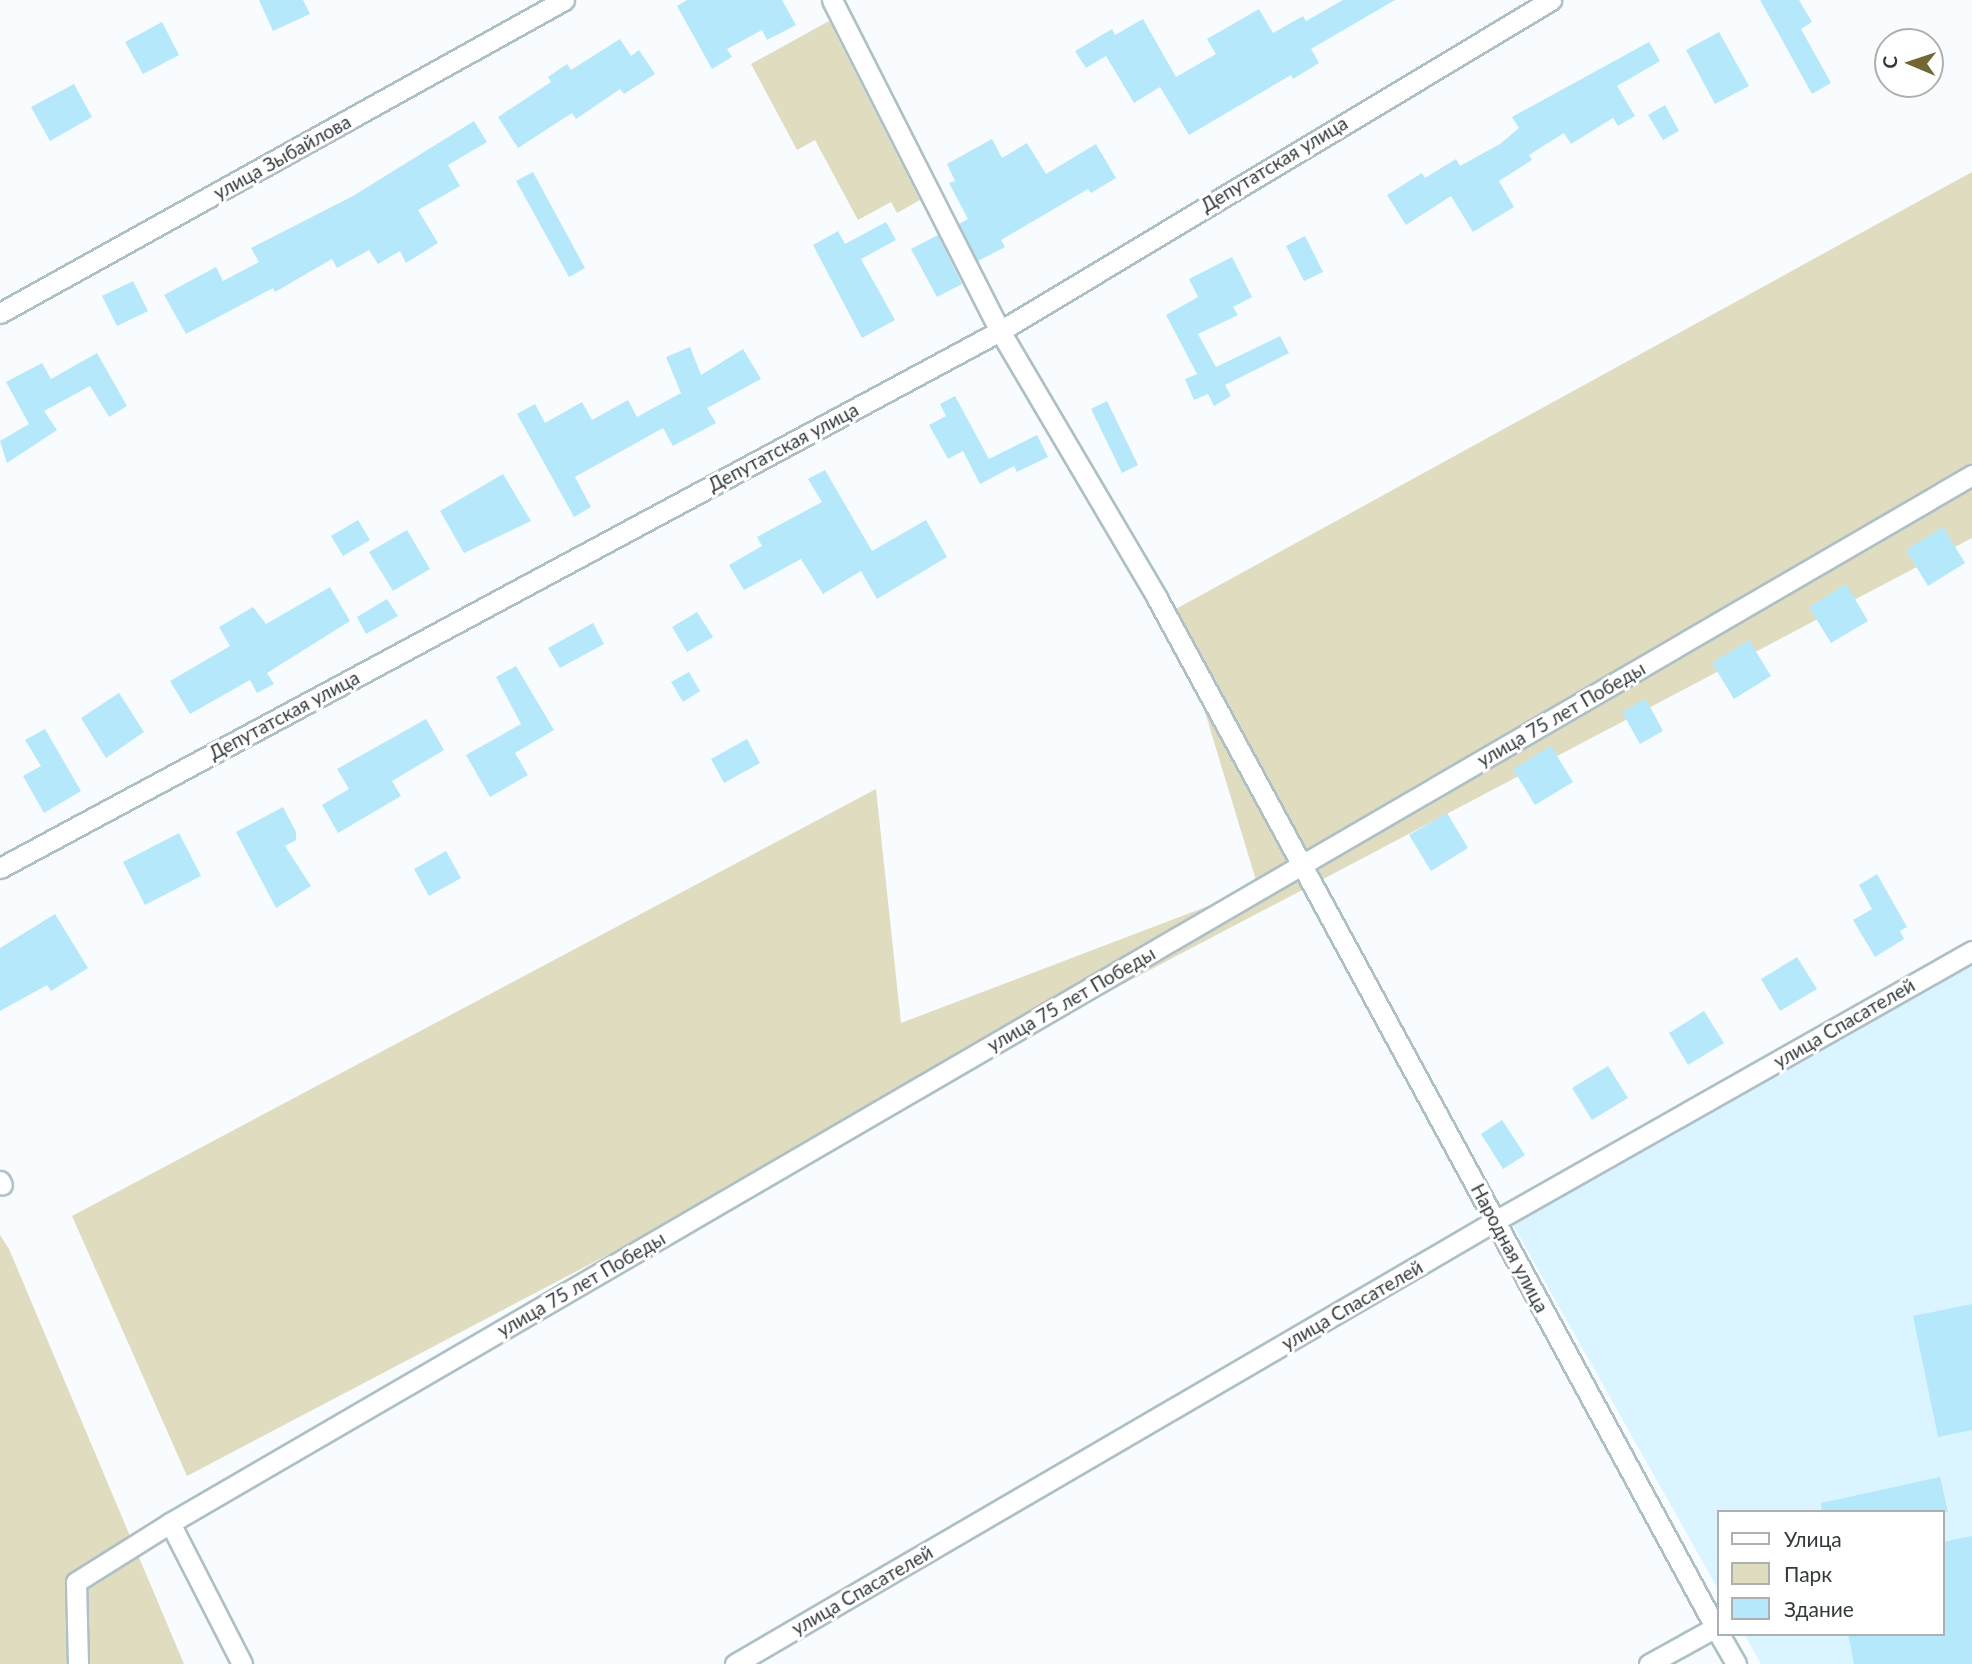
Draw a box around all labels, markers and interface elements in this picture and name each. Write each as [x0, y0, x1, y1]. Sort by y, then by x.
north arrow [1874, 28, 1944, 98]
text: С [1878, 56, 1901, 69]
street label: улица Зыбайлова [209, 110, 355, 204]
street label: Депутатская улица [1196, 111, 1352, 217]
street label: Депутатская улица [704, 398, 862, 496]
street label: улица 75 лет Победы [1473, 657, 1649, 771]
street label: Депутатская улица [205, 666, 363, 764]
street label: улица 75 лет Победы [983, 942, 1159, 1056]
street label: улица Спасателей [1769, 973, 1919, 1073]
street label: Народная улица [1466, 1180, 1554, 1316]
street label: улица 75 лет Победы [493, 1227, 669, 1341]
street label: улица Спасателей [1277, 1255, 1427, 1355]
legend [1716, 1510, 1944, 1636]
text: Улица [1784, 1526, 1842, 1551]
street label: улица Спасателей [787, 1540, 937, 1640]
text: Парк [1784, 1561, 1832, 1586]
text: Здание [1784, 1596, 1854, 1621]

